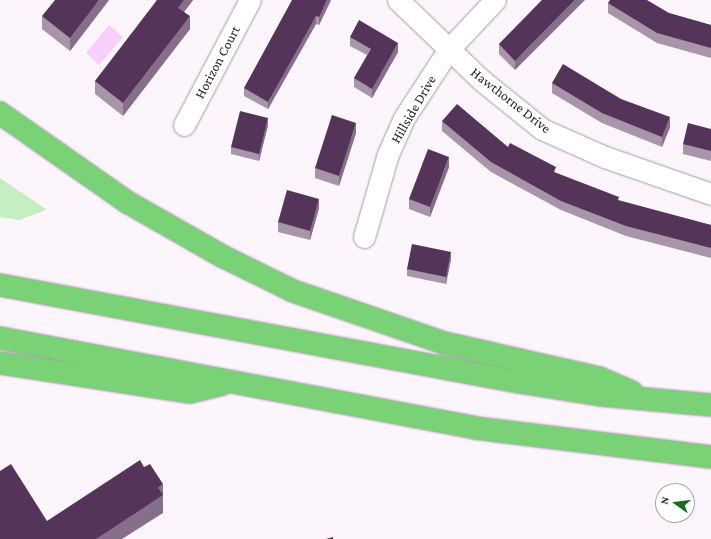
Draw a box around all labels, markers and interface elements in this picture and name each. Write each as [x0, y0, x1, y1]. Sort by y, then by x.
street label: Horizon Court [191, 23, 243, 101]
street label: Hawthorne Drive [468, 64, 554, 136]
street label: Hillside Drive [387, 72, 439, 146]
north arrow [655, 483, 695, 523]
text: N [658, 495, 671, 505]

